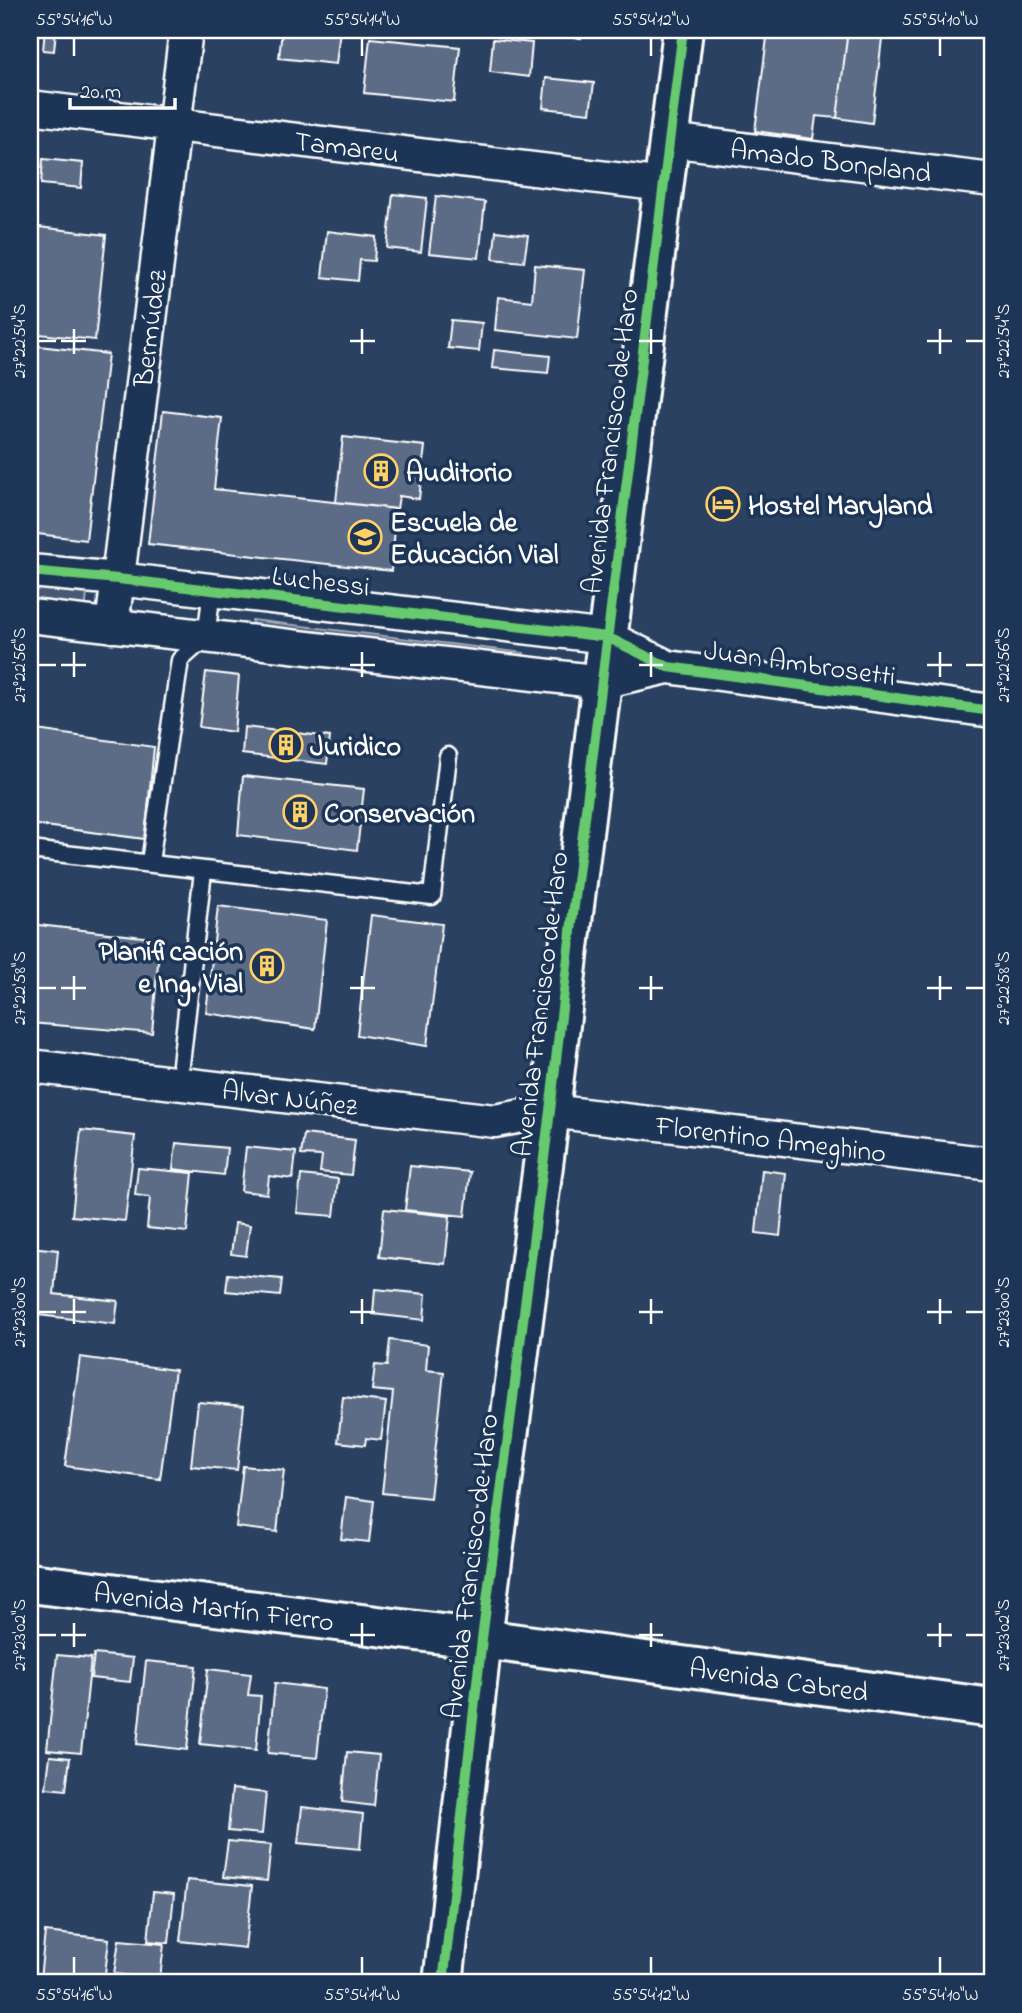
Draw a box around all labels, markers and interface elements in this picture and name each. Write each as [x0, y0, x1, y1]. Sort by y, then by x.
text: 55°54'16"W [36, 8, 112, 34]
text: 55°54'14"W [324, 8, 400, 34]
text: 55°54'12"W [612, 8, 690, 34]
text: 55°54'10"W [902, 8, 978, 34]
scale bar [70, 66, 175, 110]
text: 20 m [80, 78, 121, 108]
street label: Tamareu [292, 123, 401, 176]
street label: Amado Bonpland [728, 131, 934, 196]
street label: Bermúdez [125, 267, 180, 390]
street label: Avenida Francisco de Haro [573, 286, 652, 596]
text: 27°22'54"S [8, 304, 34, 378]
text: 27°22'54"S [992, 304, 1018, 378]
building icon: Auditorio [362, 452, 400, 490]
place label: Auditorio [406, 454, 512, 495]
hotel icon: Hostel Maryland [704, 485, 742, 523]
place label: Hostel Maryland [748, 487, 933, 528]
place label: Escuela de Educación Vial [390, 504, 559, 577]
school or university icon: Escuela de Educación Vial [346, 518, 384, 556]
street label: Luchessi [269, 557, 372, 610]
text: 27°22'56"S [8, 628, 34, 702]
text: 27°22'56"S [992, 628, 1018, 702]
street label: Juan Ambrosetti [701, 632, 898, 699]
building icon: Juridico [267, 726, 305, 764]
place label: Juridico [310, 728, 401, 769]
building icon: Conservación [281, 793, 319, 831]
place label: Conservación [324, 795, 475, 836]
street label: Avenida Francisco de Haro [503, 849, 582, 1159]
place label: Planificación e Ing. Vial [98, 933, 243, 1007]
building icon: Planificación e Ing. Vial [248, 947, 286, 985]
text: 27°22'58"S [8, 951, 34, 1025]
text: 27°22'58"S [992, 951, 1018, 1025]
street label: Alvar Núñez [219, 1072, 360, 1129]
street label: Florentino Ameghino [652, 1107, 888, 1176]
text: 27°23'00"S [8, 1277, 34, 1347]
text: 27°23'00"S [992, 1277, 1018, 1347]
street label: Avenida Francisco de Haro [433, 1411, 512, 1721]
street label: Avenida Martín Fierro [91, 1574, 336, 1645]
text: 27°23'02"S [8, 1599, 34, 1671]
text: 27°23'02"S [992, 1599, 1018, 1671]
street label: Avenida Cabred [686, 1650, 871, 1715]
text: 55°54'16"W [36, 1983, 112, 2009]
text: 55°54'14"W [324, 1983, 400, 2009]
text: 55°54'12"W [612, 1983, 690, 2009]
text: 55°54'10"W [902, 1983, 978, 2009]

